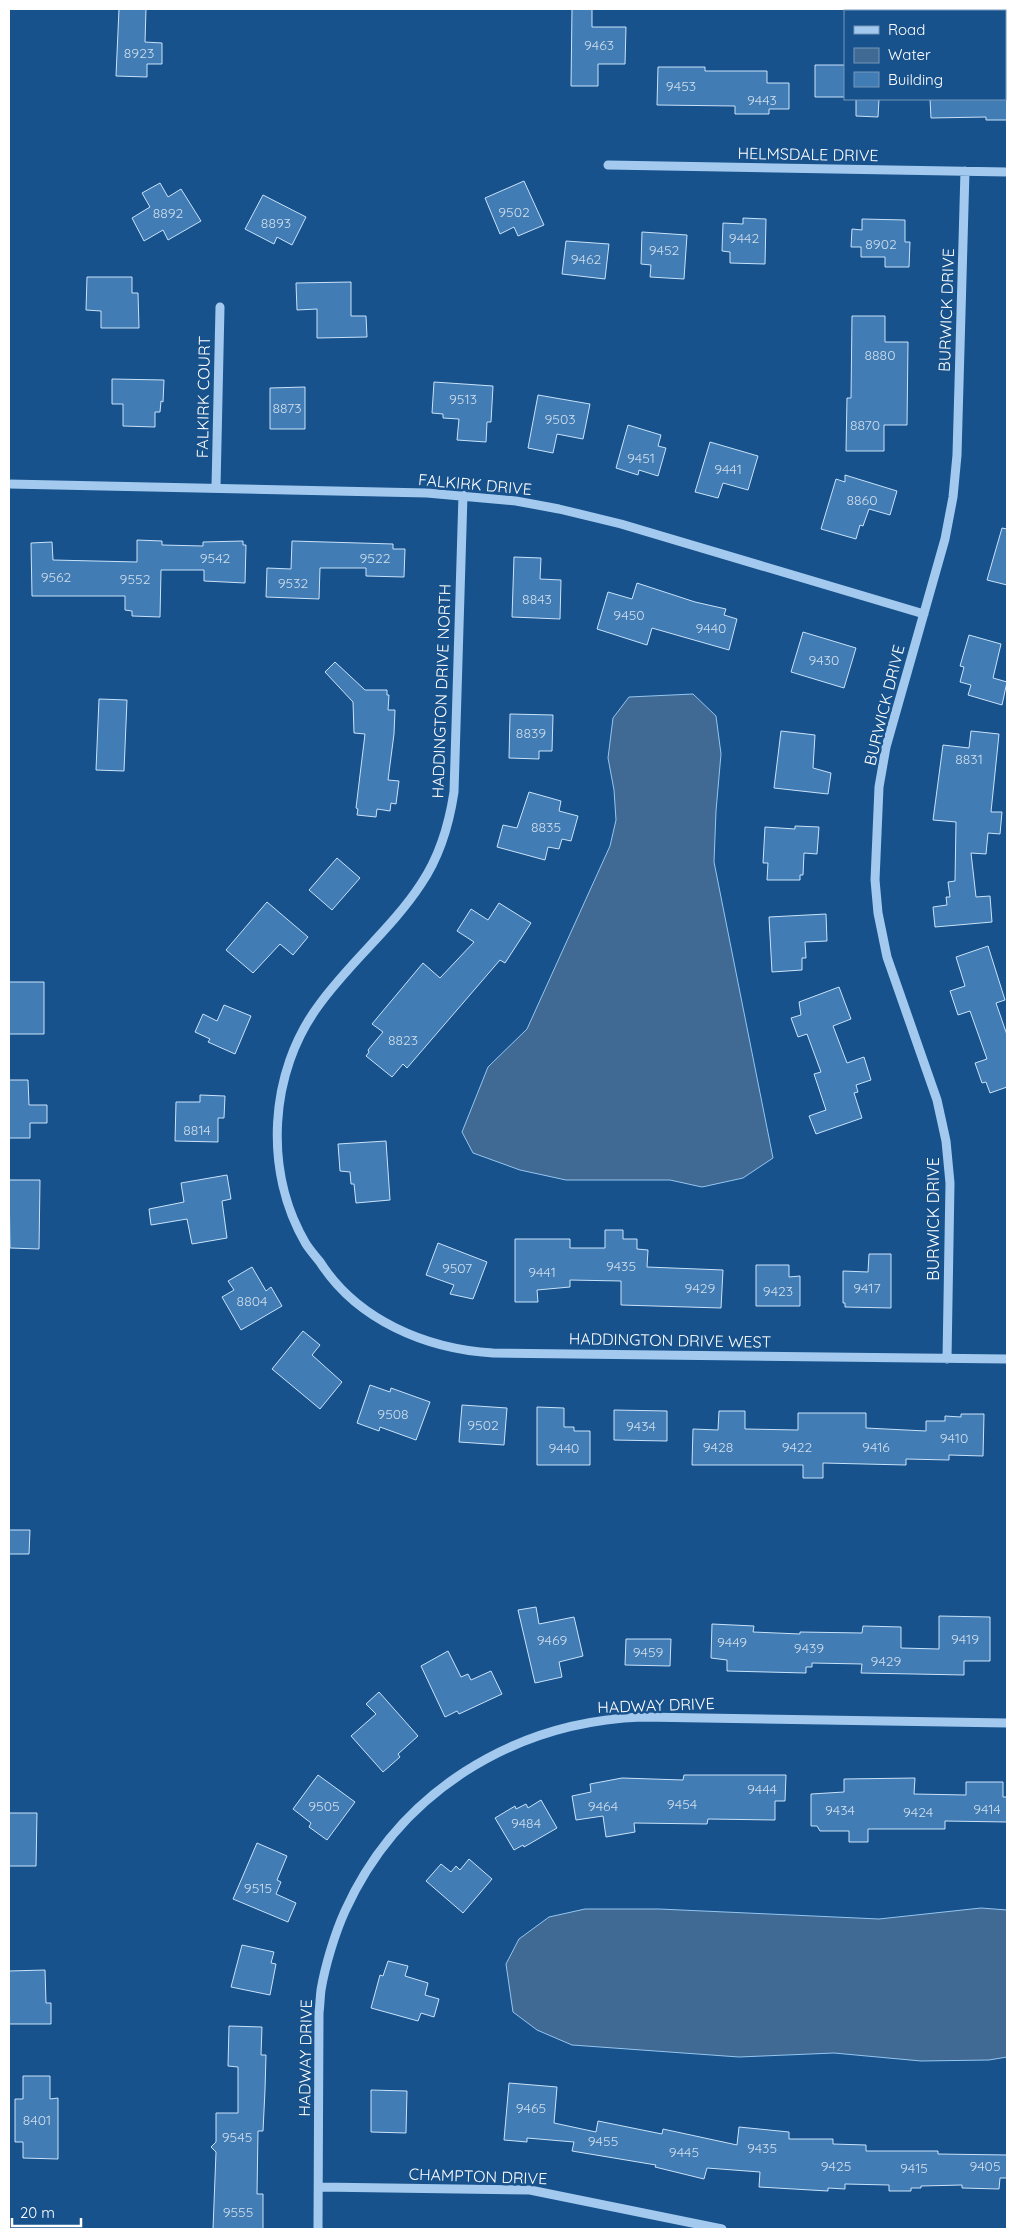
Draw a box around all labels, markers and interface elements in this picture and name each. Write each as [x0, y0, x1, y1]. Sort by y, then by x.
legend [844, 10, 1006, 100]
text: Road [888, 20, 925, 39]
house number: 9463 [584, 36, 614, 54]
house number: 8923 [124, 44, 154, 62]
text: Water [888, 45, 931, 64]
text: Building [888, 70, 943, 89]
house number: 9453 [666, 77, 696, 95]
house number: 9443 [747, 91, 777, 109]
street label: HELMSDALE DRIVE [737, 143, 879, 165]
house number: 9502 [498, 203, 530, 221]
house number: 8892 [153, 204, 184, 222]
house number: 8893 [261, 214, 291, 232]
house number: 9442 [729, 229, 759, 247]
house number: 8902 [865, 235, 897, 253]
house number: 9452 [649, 241, 680, 259]
street label: BURWICK DRIVE [934, 248, 958, 372]
house number: 9462 [571, 250, 601, 268]
street label: FALKIRK COURT [192, 335, 214, 458]
house number: 8880 [864, 346, 896, 364]
house number: 9513 [449, 390, 477, 408]
house number: 8873 [272, 399, 302, 417]
house number: 9503 [544, 410, 576, 428]
house number: 8870 [850, 416, 880, 434]
house number: 9451 [627, 449, 655, 467]
house number: 9441 [714, 460, 742, 478]
street label: FALKIRK DRIVE [417, 469, 533, 499]
house number: 8860 [847, 491, 877, 509]
house number: 9542 [200, 549, 231, 567]
house number: 9522 [360, 549, 391, 567]
house number: 9562 [41, 568, 72, 586]
house number: 9552 [120, 570, 151, 588]
house number: 9532 [278, 574, 309, 592]
street label: HADDINGTON DRIVE NORTH [427, 583, 455, 799]
house number: 8843 [522, 590, 552, 608]
house number: 9450 [613, 606, 645, 624]
house number: 9440 [696, 619, 726, 637]
street label: BURWICK DRIVE [859, 643, 909, 767]
house number: 9430 [809, 651, 839, 669]
house number: 8839 [516, 724, 546, 742]
house number: 8831 [955, 750, 983, 768]
house number: 8835 [531, 818, 561, 836]
house number: 8823 [388, 1031, 418, 1049]
house number: 8814 [183, 1121, 211, 1139]
street label: BURWICK DRIVE [923, 1157, 943, 1281]
house number: 9435 [606, 1257, 636, 1275]
house number: 9507 [442, 1259, 472, 1277]
house number: 9441 [528, 1263, 556, 1281]
house number: 9429 [685, 1279, 716, 1297]
house number: 9417 [853, 1279, 881, 1297]
house number: 9423 [763, 1282, 793, 1300]
house number: 8804 [237, 1292, 267, 1310]
street label: HADDINGTON DRIVE WEST [569, 1328, 772, 1352]
house number: 9508 [377, 1405, 409, 1423]
house number: 9502 [467, 1416, 499, 1434]
house number: 9434 [626, 1417, 656, 1435]
house number: 9410 [940, 1429, 968, 1447]
house number: 9428 [703, 1438, 733, 1456]
house number: 9422 [782, 1438, 813, 1456]
house number: 9416 [862, 1438, 890, 1456]
house number: 9440 [549, 1439, 579, 1457]
house number: 9419 [951, 1630, 979, 1648]
house number: 9469 [537, 1631, 567, 1649]
house number: 9449 [717, 1633, 747, 1651]
house number: 9439 [794, 1639, 824, 1657]
house number: 9459 [633, 1643, 664, 1661]
house number: 9429 [871, 1652, 902, 1670]
street label: HADWAY DRIVE [597, 1693, 715, 1717]
house number: 9444 [747, 1780, 777, 1798]
house number: 9454 [667, 1795, 697, 1813]
house number: 9505 [308, 1797, 340, 1815]
house number: 9464 [588, 1797, 618, 1815]
house number: 9414 [973, 1800, 1001, 1818]
house number: 9434 [825, 1801, 855, 1819]
house number: 9424 [903, 1803, 933, 1821]
house number: 9484 [511, 1814, 541, 1832]
house number: 9515 [244, 1879, 272, 1897]
street label: HADWAY DRIVE [294, 1999, 316, 2117]
house number: 9465 [516, 2099, 546, 2117]
house number: 8401 [23, 2111, 51, 2129]
house number: 9545 [222, 2128, 252, 2146]
house number: 9455 [588, 2132, 618, 2150]
house number: 9435 [747, 2139, 777, 2157]
house number: 9445 [669, 2143, 699, 2161]
house number: 9425 [821, 2157, 851, 2175]
house number: 9405 [969, 2157, 1001, 2175]
house number: 9415 [900, 2159, 928, 2177]
street label: CHAMPTON DRIVE [408, 2164, 548, 2188]
scale bar [12, 2196, 81, 2228]
text: 20 m [20, 2203, 55, 2222]
house number: 9555 [223, 2203, 253, 2221]

